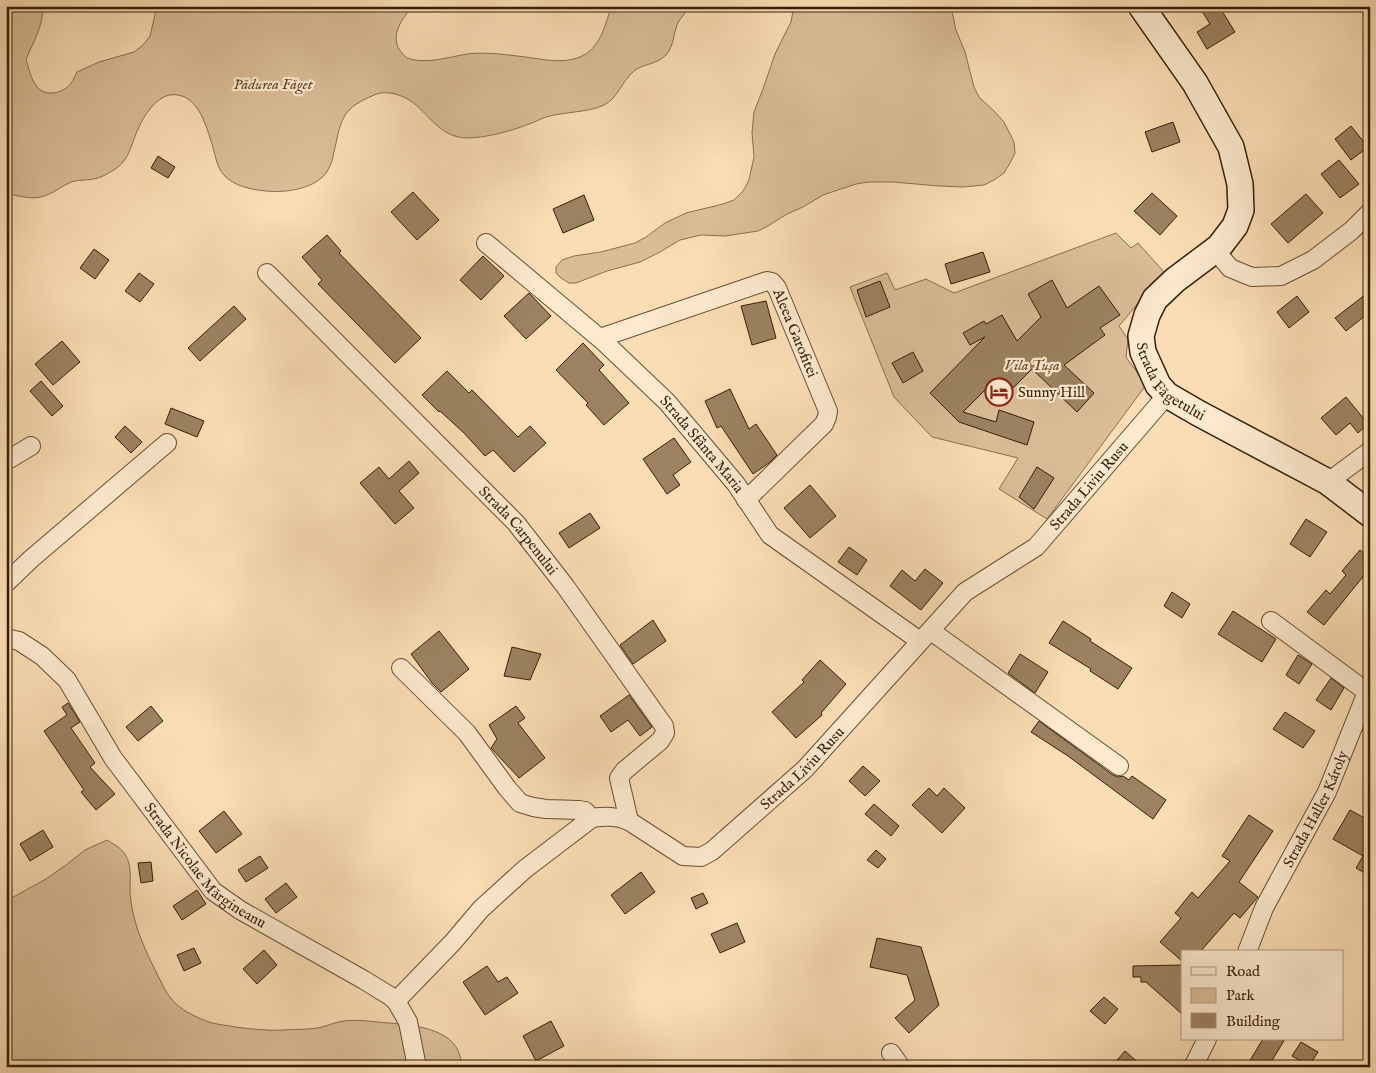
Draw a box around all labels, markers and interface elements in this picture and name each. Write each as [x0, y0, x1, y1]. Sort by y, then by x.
park label: Pădurea Făget [233, 75, 314, 95]
street label: Aleea Garofitei [768, 285, 822, 380]
street label: Strada Făgetului [1132, 341, 1208, 425]
park label: Vila Tușa [1004, 356, 1060, 375]
hotel icon: Sunny Hill [984, 377, 1014, 407]
place label: Sunny Hill [1018, 383, 1086, 402]
street label: Strada Sfânta Maria [656, 391, 749, 497]
street label: Strada Liviu Rusu [1046, 438, 1133, 534]
street label: Strada Carpenului [474, 482, 562, 579]
street label: Strada Liviu Rusu [756, 723, 849, 814]
street label: Strada Haller Károly [1279, 747, 1353, 871]
street label: Strada Nicolae Mărgineanu [140, 799, 270, 933]
legend [1181, 950, 1344, 1040]
text: Road [1226, 962, 1261, 981]
text: Park [1226, 986, 1256, 1005]
text: Building [1226, 1012, 1281, 1031]

